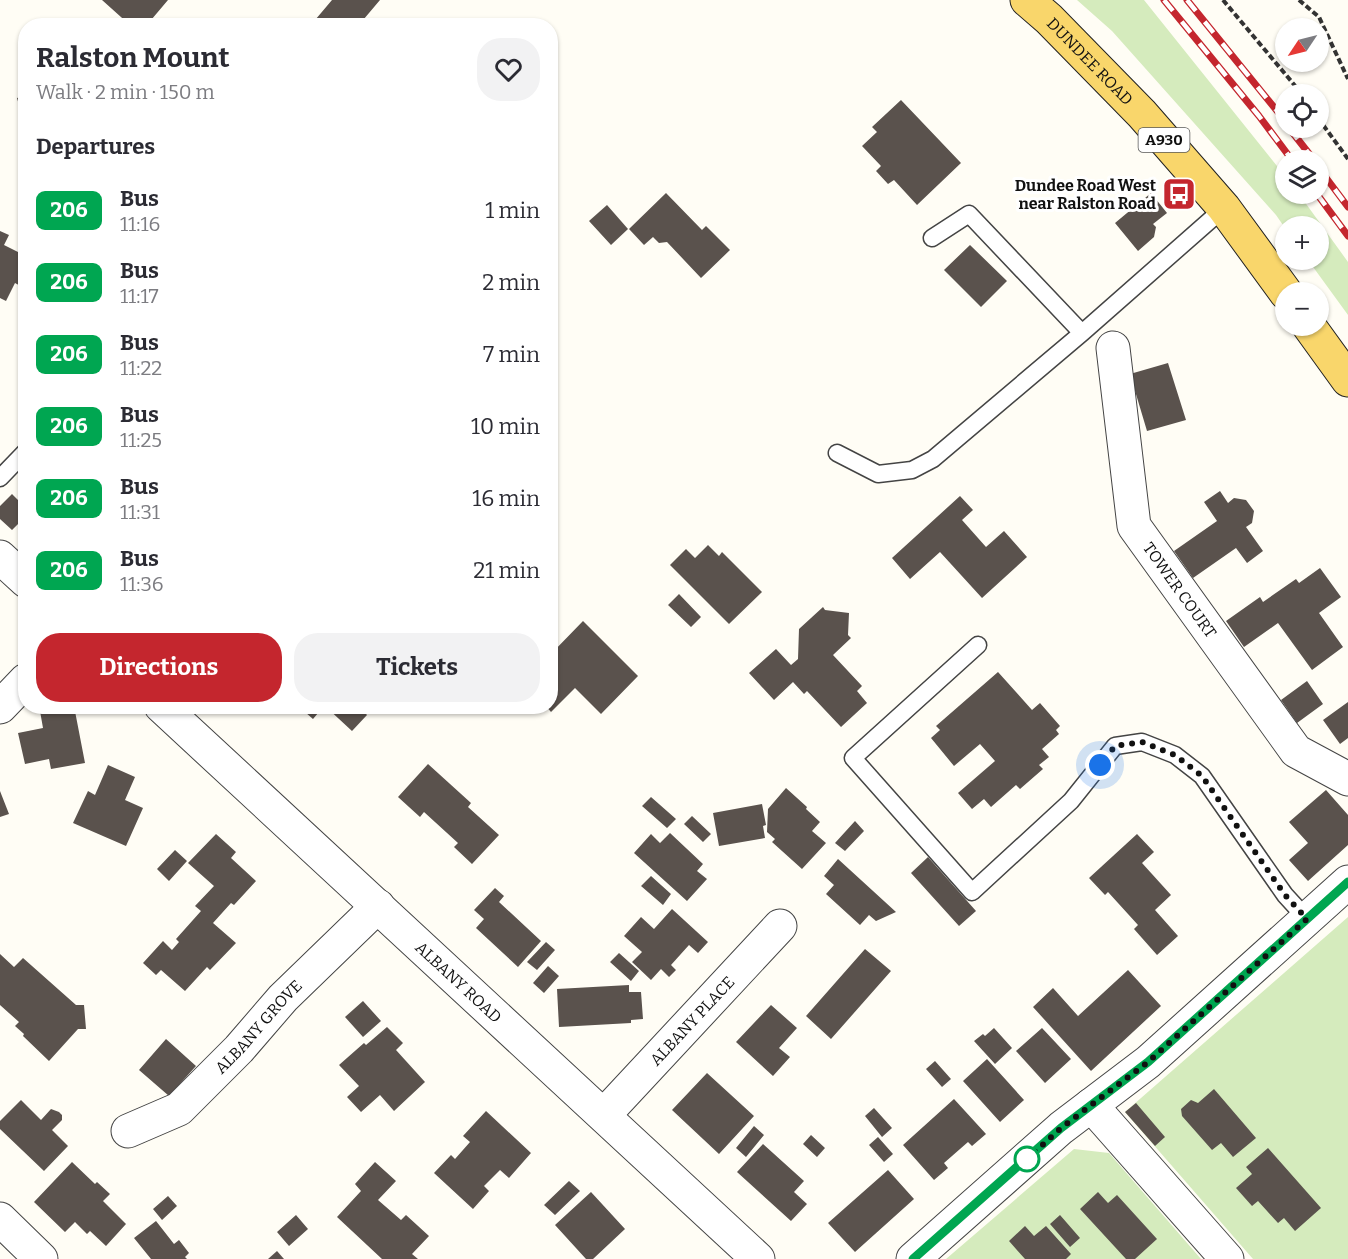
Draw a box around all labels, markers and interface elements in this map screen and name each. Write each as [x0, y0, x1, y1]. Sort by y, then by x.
street label: DUNDEE ROAD [1043, 14, 1137, 109]
north arrow [1275, 18, 1329, 72]
map controls [1275, 18, 1329, 336]
button: heart [477, 38, 540, 101]
text: Ralston Mount [36, 41, 230, 74]
text: Walk · 2 min · 150 m [36, 80, 215, 104]
button: locate [1275, 84, 1329, 138]
road number: A930 [1138, 128, 1190, 152]
text: Departures [36, 133, 155, 160]
button: layers [1275, 150, 1329, 204]
place label: Dundee Road West near Ralston Road [1015, 176, 1157, 213]
bus stop icon: Dundee Road West near Ralston Road [1161, 176, 1197, 212]
text: Bus [120, 185, 159, 212]
text: 206 [50, 197, 88, 223]
text: 1 min [485, 197, 540, 224]
text: 11:16 [120, 212, 160, 236]
button: + [1275, 216, 1329, 270]
text: Bus [120, 257, 159, 284]
text: 206 [50, 269, 88, 295]
text: 2 min [482, 269, 540, 296]
button: − [1275, 282, 1329, 336]
text: 11:17 [120, 284, 158, 308]
text: Bus [120, 329, 159, 356]
text: 206 [50, 341, 88, 367]
text: 7 min [483, 341, 540, 368]
text: 11:22 [120, 356, 162, 380]
text: Bus [120, 401, 159, 428]
text: 206 [50, 413, 88, 439]
text: 10 min [471, 413, 540, 440]
text: 11:25 [120, 428, 162, 452]
text: Bus [120, 473, 159, 500]
text: 206 [50, 485, 88, 511]
text: 16 min [472, 485, 540, 512]
text: 11:31 [120, 500, 160, 524]
street label: TOWER COURT [1139, 539, 1220, 642]
text: Bus [120, 545, 159, 572]
text: 206 [50, 557, 88, 583]
text: 21 min [473, 557, 540, 584]
text: 11:36 [120, 572, 164, 596]
button: Directions [36, 633, 282, 702]
button: Tickets [294, 633, 540, 702]
your location [1085, 750, 1115, 780]
street label: ALBANY ROAD [412, 938, 505, 1027]
street label: ALBANY PLACE [646, 972, 738, 1069]
street label: ALBANY GROVE [211, 976, 306, 1078]
unlabelled marker [1014, 1146, 1040, 1172]

